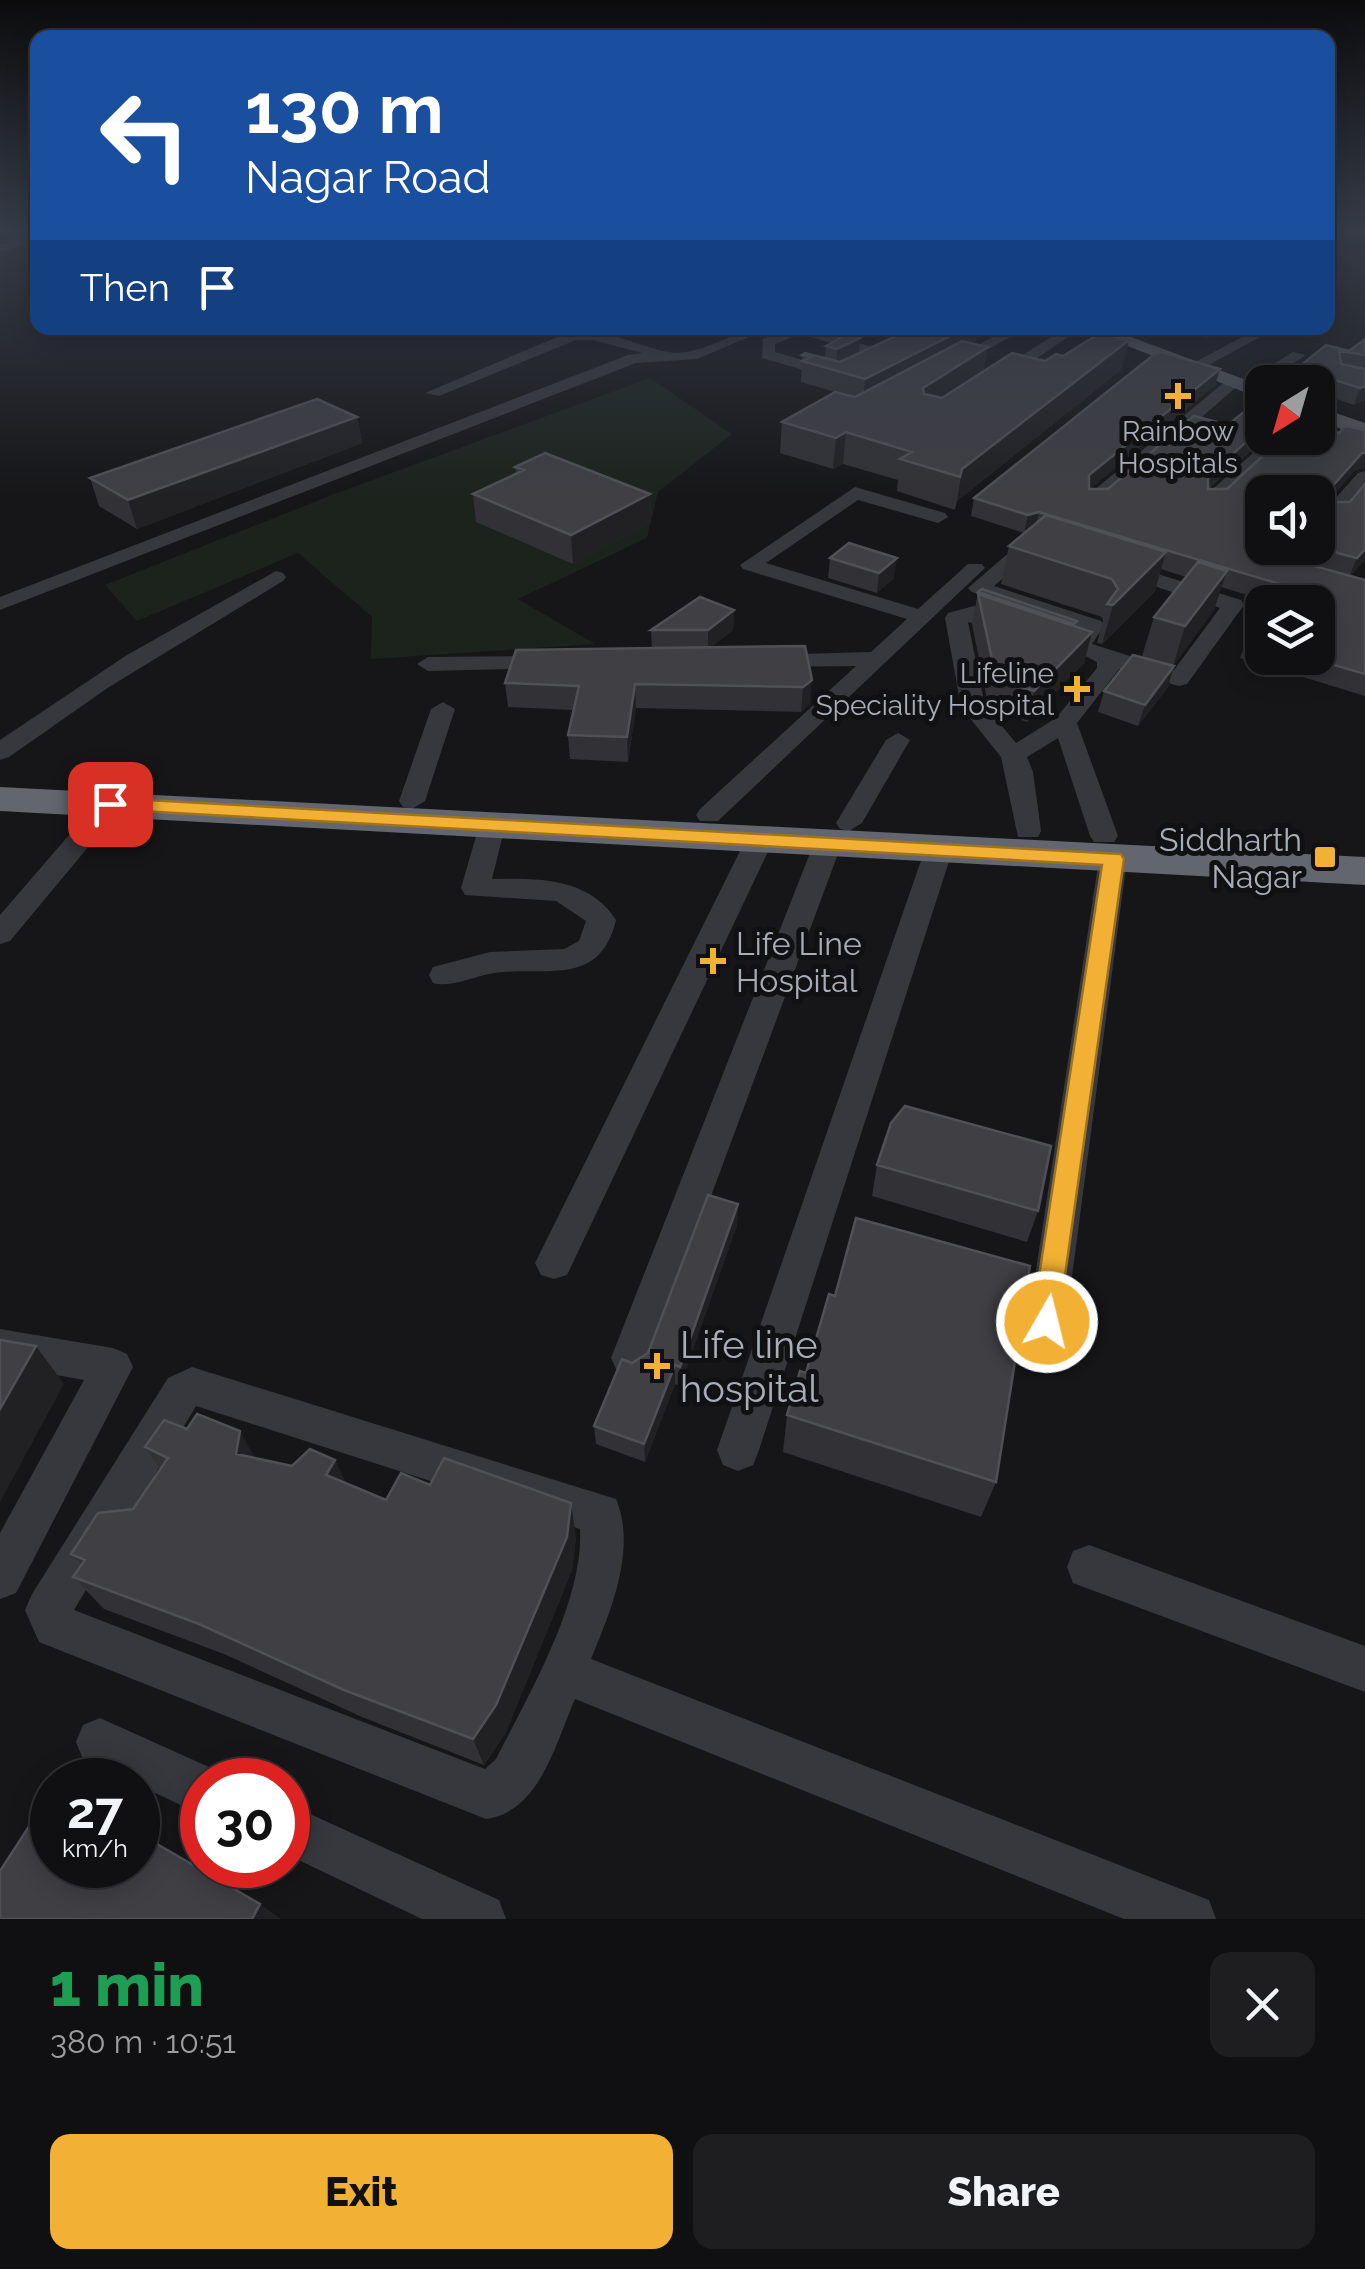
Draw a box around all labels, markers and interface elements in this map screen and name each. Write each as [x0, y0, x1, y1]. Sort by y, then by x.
text: 130 m [245, 67, 444, 149]
icon: left [80, 70, 210, 200]
text: Nagar Road [245, 151, 491, 204]
icon: arrive [190, 260, 245, 315]
text: Then [80, 265, 170, 310]
north arrow [1245, 365, 1335, 455]
map controls [1245, 365, 1335, 675]
marker: Rainbow Hospitals [1165, 383, 1191, 409]
place label: Rainbow Hospitals [1118, 415, 1238, 480]
button: sound [1245, 475, 1335, 565]
button: layers [1245, 585, 1335, 675]
place label: Lifeline Speciality Hospital [816, 657, 1054, 722]
marker: Lifeline Speciality Hospital [1064, 676, 1090, 702]
pin [68, 762, 153, 847]
icon: arrive [83, 777, 138, 832]
place label: Siddharth Nagar [1159, 821, 1302, 895]
marker: Siddharth Nagar [1312, 844, 1338, 870]
place label: Life Line Hospital [736, 925, 862, 999]
marker: Life Line Hospital [700, 948, 726, 974]
position arrow [995, 1270, 1099, 1374]
place label: Life line hospital [680, 1322, 819, 1411]
marker: Life line hospital [644, 1353, 670, 1379]
speed limit sign: 30 [180, 1758, 310, 1888]
text: 27 [67, 1781, 123, 1840]
text: km/h [62, 1833, 128, 1863]
text: 1 min [50, 1950, 204, 2020]
button: close [1210, 1952, 1315, 2057]
text: 380 m · 10:51 [50, 2023, 236, 2060]
button: Exit [50, 2134, 673, 2249]
button: Share [693, 2134, 1315, 2249]

